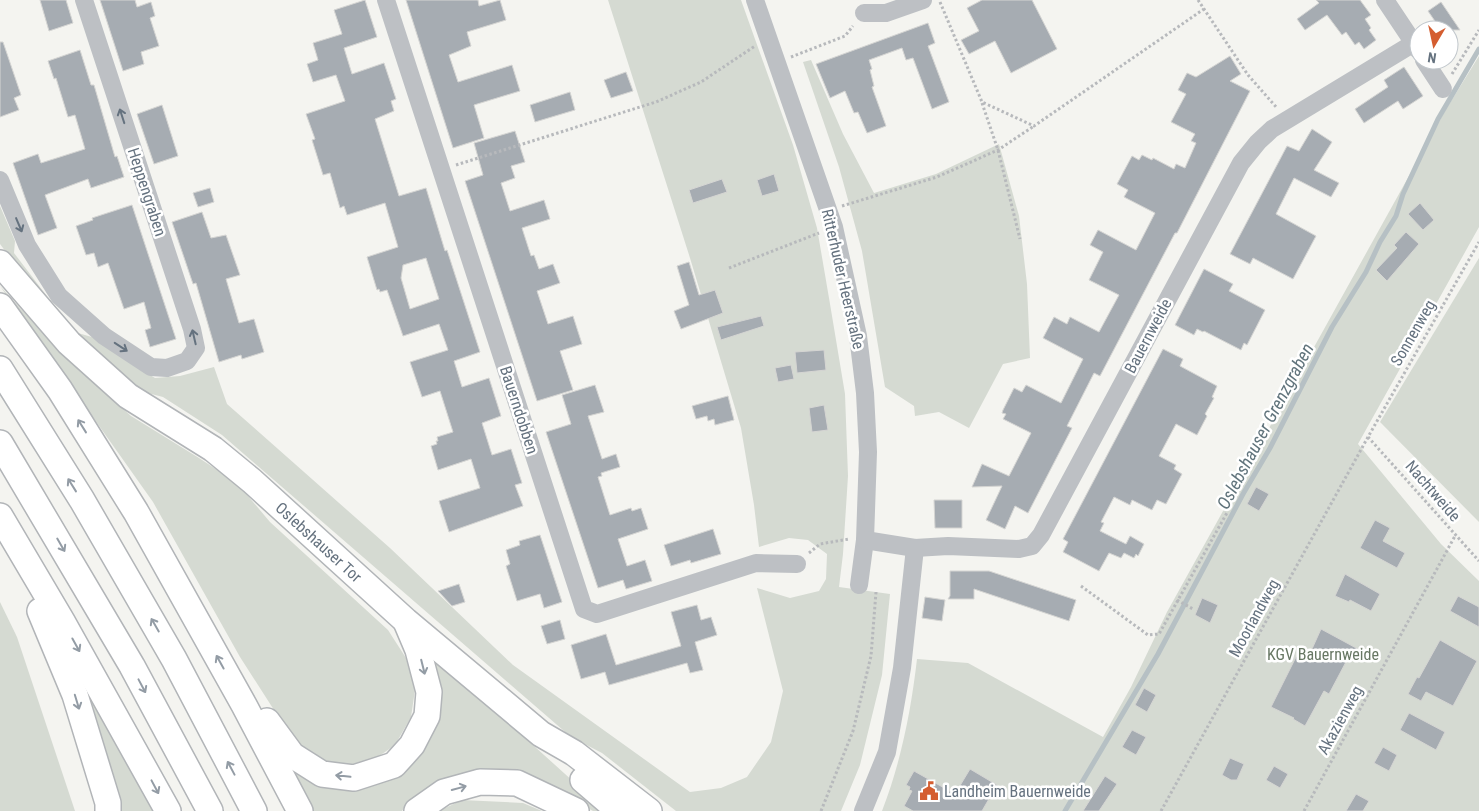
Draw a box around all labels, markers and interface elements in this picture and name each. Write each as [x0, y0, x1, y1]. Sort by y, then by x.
north arrow [1409, 20, 1459, 70]
text: N [1426, 49, 1437, 66]
one-way arrow [117, 109, 126, 124]
street label: Heppengraben [124, 145, 170, 239]
street label: Ritterhuder Heerstraße [818, 207, 868, 351]
one-way arrow [14, 217, 24, 232]
street label: Bauernweide [1121, 296, 1175, 376]
street label: Sonnenweg [1387, 297, 1439, 369]
one-way arrow [189, 329, 198, 345]
water label: Oslebshauser Grenzgraben [1212, 339, 1318, 513]
one-way arrow [114, 342, 128, 352]
street label: Bauerndobben [496, 364, 542, 456]
one-way arrow [77, 419, 87, 433]
street label: Nachtweide [1401, 457, 1465, 525]
one-way arrow [67, 478, 77, 492]
street label: Oslebshauser Tor [272, 498, 366, 586]
one-way arrow [56, 538, 66, 552]
street label: Moorlandweg [1225, 576, 1283, 660]
one-way arrow [149, 618, 159, 632]
one-way arrow [71, 638, 81, 652]
park label: KGV Bauernweide [1267, 645, 1379, 664]
one-way arrow [215, 655, 224, 670]
one-way arrow [418, 659, 428, 675]
one-way arrow [138, 678, 148, 693]
street label: Akazienweg [1313, 682, 1367, 758]
one-way arrow [73, 694, 83, 710]
one-way arrow [226, 761, 235, 776]
one-way arrow [335, 772, 351, 781]
one-way arrow [151, 779, 160, 794]
public building icon: Landheim Bauernweide [918, 780, 940, 802]
place label: Landheim Bauernweide [944, 782, 1091, 801]
one-way arrow [451, 783, 467, 793]

